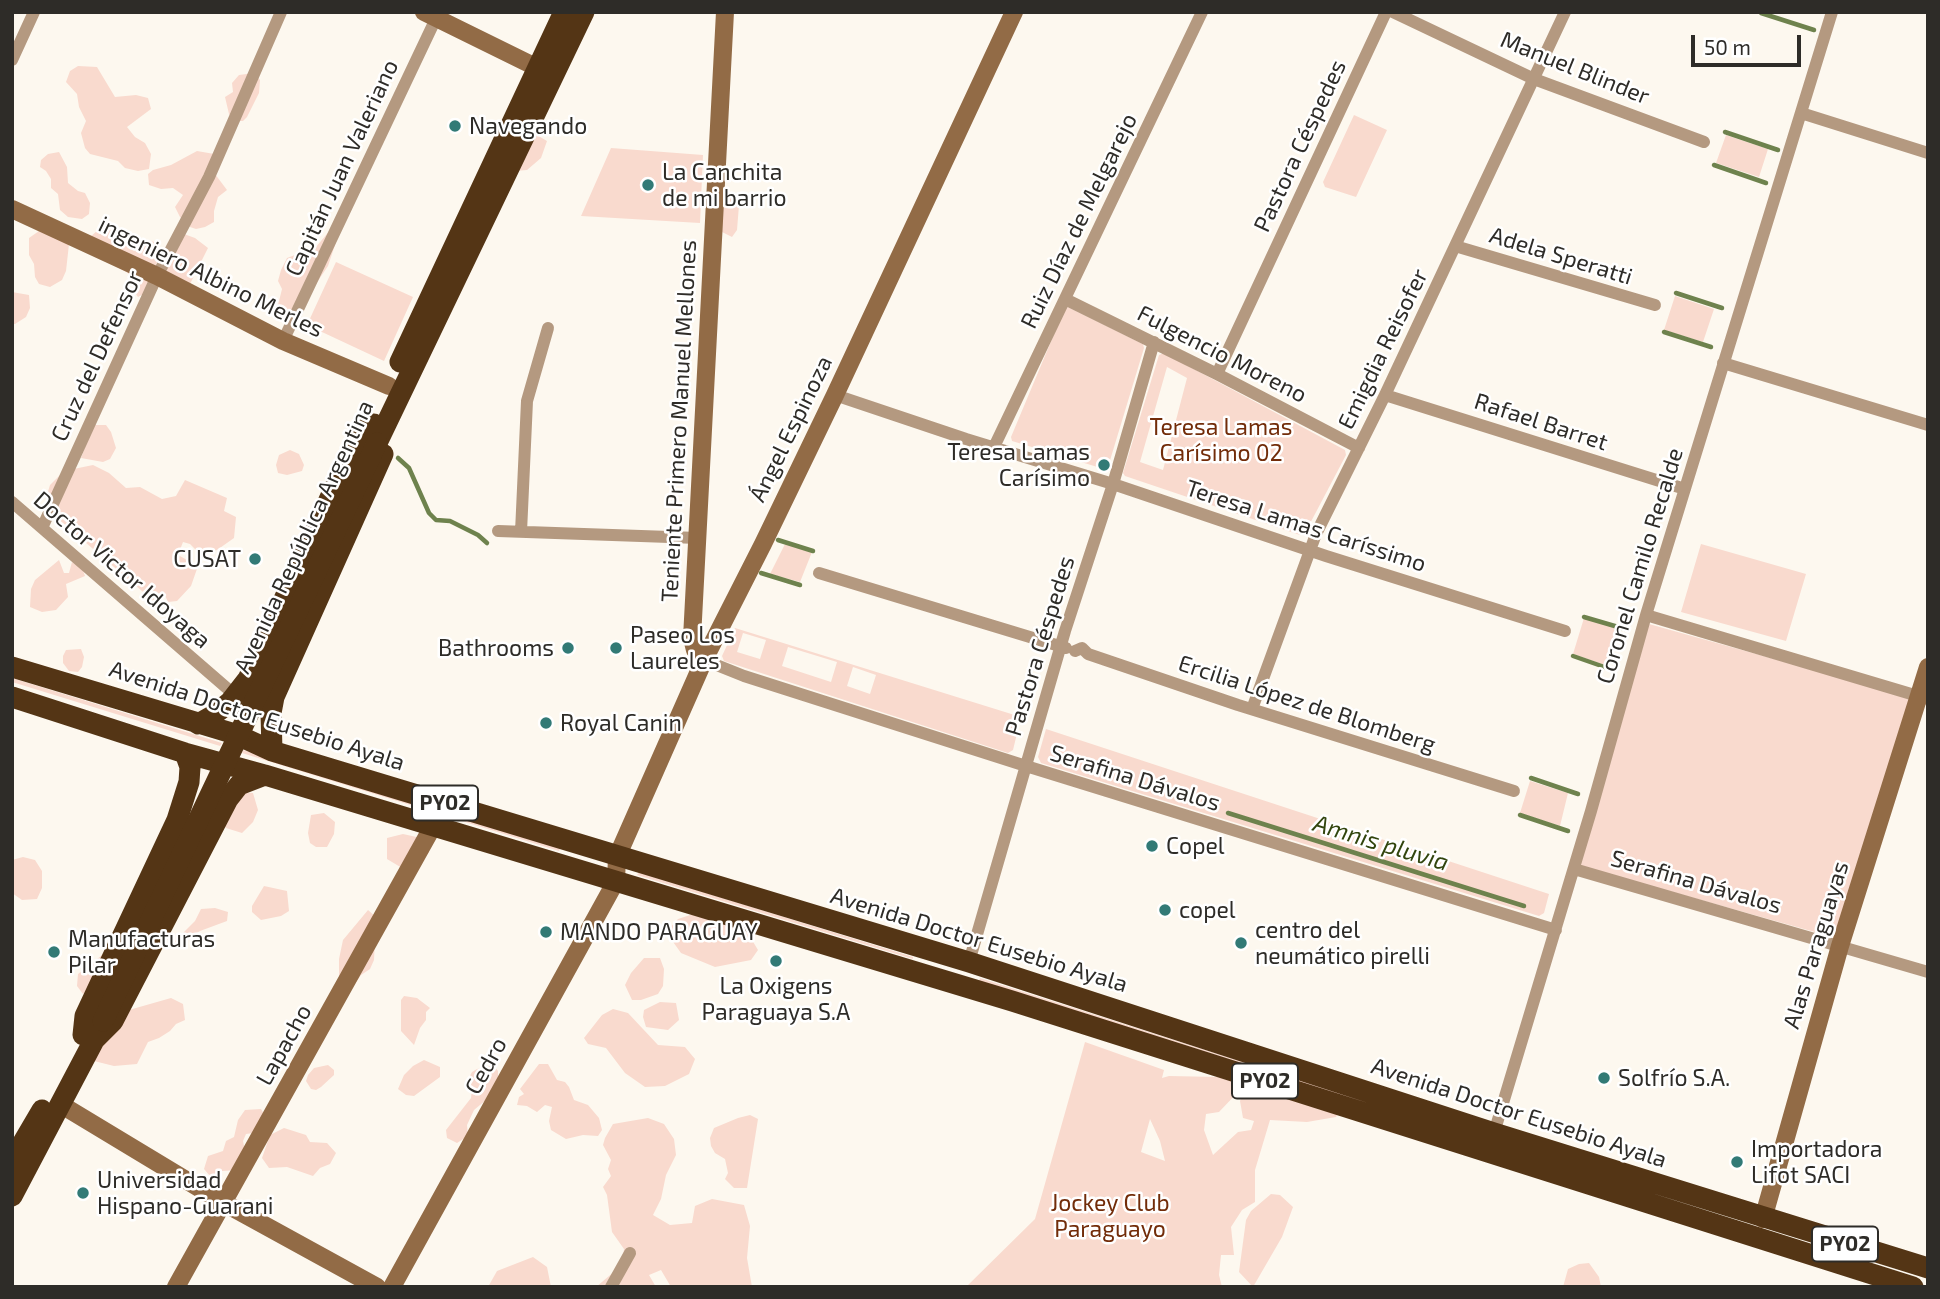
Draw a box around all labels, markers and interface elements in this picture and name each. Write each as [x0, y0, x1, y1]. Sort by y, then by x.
scale bar [1695, 21, 1805, 65]
street label: Manuel Blinder [1496, 26, 1654, 110]
text: 50 m [1704, 34, 1751, 59]
street label: Capitán Juan Valeriano [280, 55, 404, 281]
street label: Pastora Céspedes [1248, 56, 1352, 236]
street label: Ruiz Díaz de Melgarejo [1015, 109, 1143, 333]
place label: Navegando [469, 112, 587, 140]
marker: Navegando [447, 118, 463, 134]
place label: La Canchita de mi barrio [662, 158, 787, 212]
marker: La Canchita de mi barrio [640, 177, 656, 193]
street label: ingeniero Albino Merles [94, 210, 328, 344]
street label: Adela Speratti [1486, 221, 1636, 291]
street label: Teniente Primero Manuel Mellones [656, 239, 702, 603]
street label: Emigdia Reisofer [1332, 264, 1434, 434]
street label: Cruz del Defensor [45, 266, 149, 446]
street label: Fulgencio Moreno [1133, 299, 1311, 409]
street label: Ángel Espinoza [744, 351, 838, 507]
street label: Rafael Barret [1471, 387, 1611, 457]
street label: Avenida República Argentina [228, 396, 380, 678]
park label: Teresa Lamas Carísimo 02 [1150, 413, 1292, 467]
place label: Teresa Lamas Carísimo [947, 438, 1090, 492]
street label: Coronel Camilo Recalde [1591, 445, 1689, 687]
marker: Teresa Lamas Carísimo [1096, 457, 1112, 473]
street label: Teresa Lamas Caríssimo [1182, 474, 1430, 578]
street label: Doctor Victor Idoyaga [28, 486, 216, 654]
place label: CUSAT [173, 545, 241, 573]
marker: CUSAT [247, 551, 263, 567]
street label: Pastora Céspedes [1000, 553, 1080, 739]
place label: Paseo Los Laureles [630, 621, 735, 675]
place label: Bathrooms [438, 634, 554, 662]
marker: Bathrooms [560, 640, 576, 656]
marker: Paseo Los Laureles [608, 640, 624, 656]
street label: Ercilia López de Blomberg [1175, 649, 1439, 759]
street label: Avenida Doctor Eusebio Ayala [106, 655, 408, 777]
place label: Royal Canin [560, 709, 682, 737]
marker: Royal Canin [538, 715, 554, 731]
street label: Serafina Dávalos [1047, 739, 1223, 817]
road number: PY02 [412, 786, 478, 820]
water label: Amnis pluvia [1310, 809, 1452, 877]
place label: Copel [1166, 832, 1225, 860]
marker: Copel [1144, 838, 1160, 854]
street label: Serafina Dávalos [1607, 844, 1785, 920]
street label: Alas Paraguayas [1777, 858, 1855, 1032]
street label: Avenida Doctor Eusebio Ayala [827, 882, 1131, 998]
place label: copel [1179, 896, 1236, 924]
marker: copel [1157, 902, 1173, 918]
place label: centro del neumático pirelli [1255, 916, 1430, 970]
place label: MANDO PARAGUAY [560, 918, 758, 946]
marker: MANDO PARAGUAY [538, 924, 554, 940]
place label: Manufacturas Pilar [68, 925, 215, 979]
marker: centro del neumático pirelli [1233, 935, 1249, 951]
marker: Manufacturas Pilar [46, 944, 62, 960]
marker: La Oxigens Paraguaya S.A [768, 953, 784, 969]
place label: La Oxigens Paraguaya S.A [702, 972, 850, 1026]
street label: Lapacho [251, 1000, 317, 1090]
street label: Cedro [459, 1033, 513, 1099]
street label: Avenida Doctor Eusebio Ayala [1368, 1052, 1670, 1174]
road number: PY02 [1232, 1064, 1298, 1098]
place label: Solfrío S.A. [1618, 1064, 1730, 1092]
marker: Solfrío S.A. [1596, 1070, 1612, 1086]
place label: Importadora Lifot SACI [1751, 1135, 1882, 1189]
marker: Importadora Lifot SACI [1729, 1154, 1745, 1170]
place label: Universidad Hispano-Guarani [97, 1166, 274, 1220]
marker: Universidad Hispano-Guarani [75, 1185, 91, 1201]
park label: Jockey Club Paraguayo [1050, 1189, 1170, 1243]
road number: PY02 [1812, 1226, 1878, 1262]

